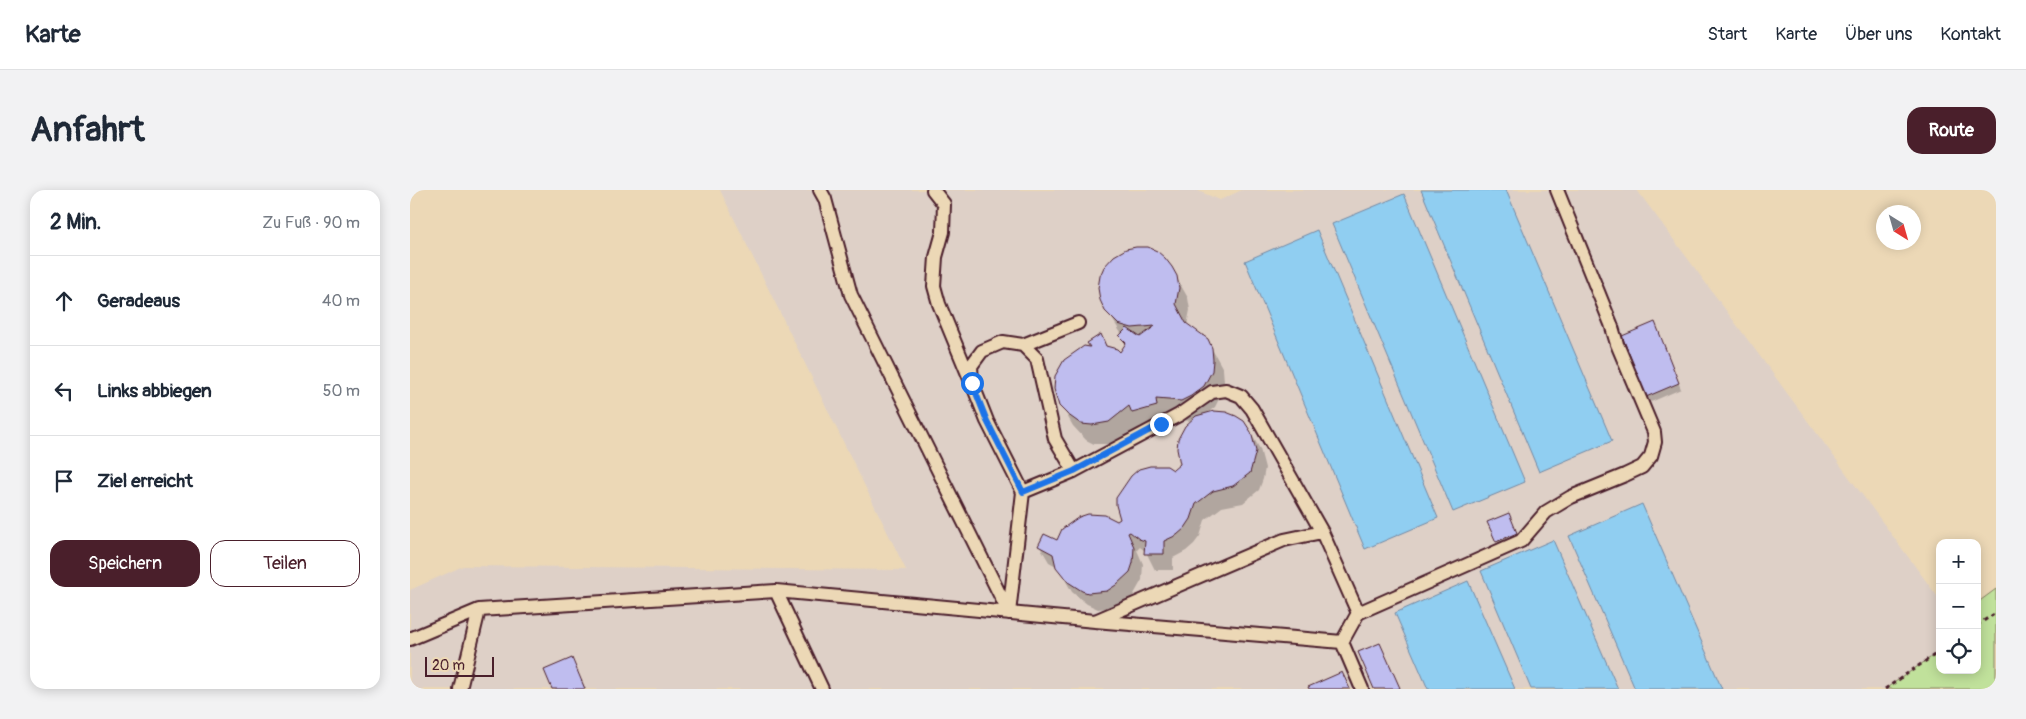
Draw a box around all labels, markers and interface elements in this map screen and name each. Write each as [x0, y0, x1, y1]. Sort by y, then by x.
text: Karte [25, 20, 81, 49]
text: Start [1707, 23, 1747, 46]
text: Karte [1775, 23, 1817, 46]
text: Über uns [1845, 23, 1912, 46]
text: Kontakt [1940, 23, 2001, 46]
button: Route [1907, 107, 1996, 154]
text: Anfahrt [30, 108, 145, 152]
north arrow [1876, 205, 1921, 250]
text: 2 Min. [50, 209, 101, 236]
text: Zu Fuß · 90 m [262, 213, 360, 233]
icon: ahead [50, 287, 78, 315]
text: Geradeaus [97, 289, 180, 313]
text: 40 m [322, 291, 360, 311]
route start [961, 372, 984, 395]
icon: left [50, 377, 78, 405]
text: Links abbiegen [97, 379, 212, 403]
text: 50 m [323, 381, 360, 401]
route end [1150, 413, 1173, 436]
icon: arrive [50, 467, 78, 495]
text: Ziel erreicht [97, 469, 193, 493]
map controls [1936, 539, 1981, 674]
button: + [1936, 539, 1981, 584]
button: Speichern [50, 540, 200, 587]
button: Teilen [210, 540, 360, 587]
button: − [1936, 584, 1981, 629]
button: locate [1936, 629, 1981, 674]
scale bar [425, 654, 494, 677]
text: 20 m [432, 657, 465, 674]

